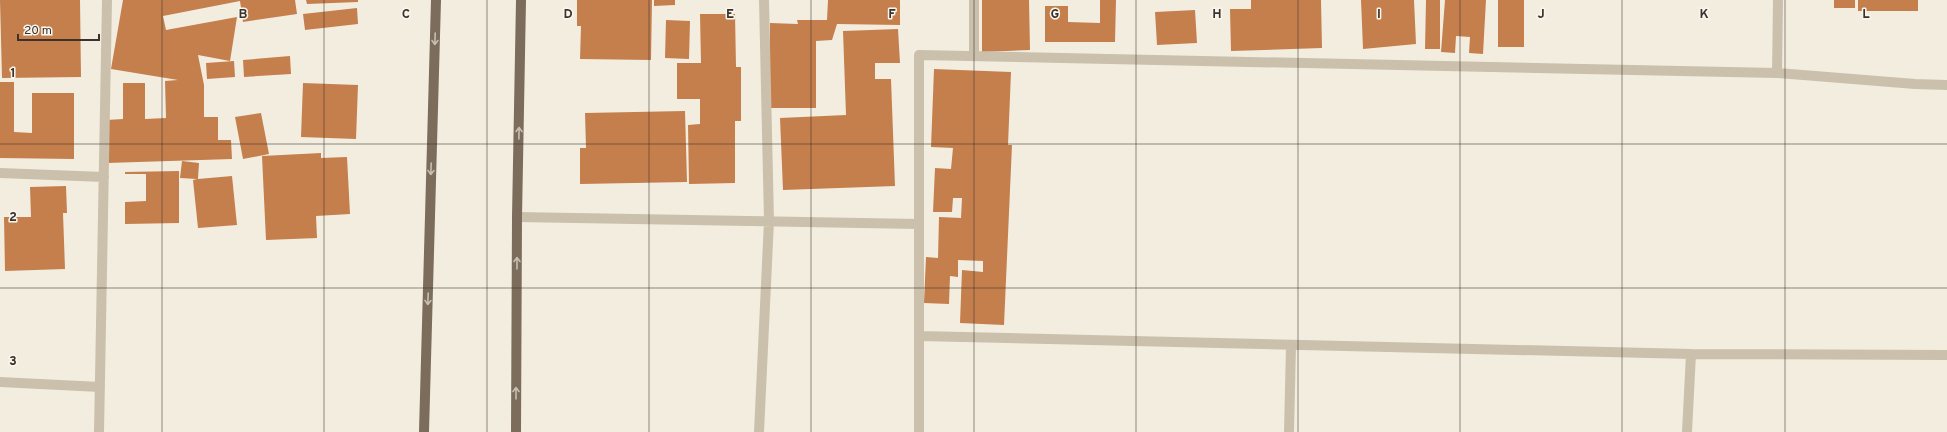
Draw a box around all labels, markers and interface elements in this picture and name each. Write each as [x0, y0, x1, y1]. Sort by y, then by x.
text: B [239, 7, 248, 23]
text: C [402, 7, 410, 23]
text: D [563, 7, 573, 23]
text: E [726, 7, 734, 23]
text: F [888, 7, 896, 23]
text: G [1051, 7, 1060, 23]
text: H [1212, 7, 1222, 23]
text: I [1377, 7, 1381, 23]
text: J [1537, 7, 1545, 23]
text: K [1699, 7, 1709, 23]
text: L [1862, 7, 1870, 23]
scale bar [18, 16, 99, 42]
text: 20 m [24, 23, 52, 39]
one-way arrow [431, 32, 439, 45]
text: 1 [10, 66, 16, 82]
one-way arrow [515, 127, 522, 140]
one-way arrow [428, 162, 435, 175]
text: 2 [9, 210, 17, 226]
one-way arrow [513, 257, 521, 270]
one-way arrow [424, 292, 432, 305]
text: 3 [9, 354, 17, 370]
one-way arrow [512, 387, 520, 400]

